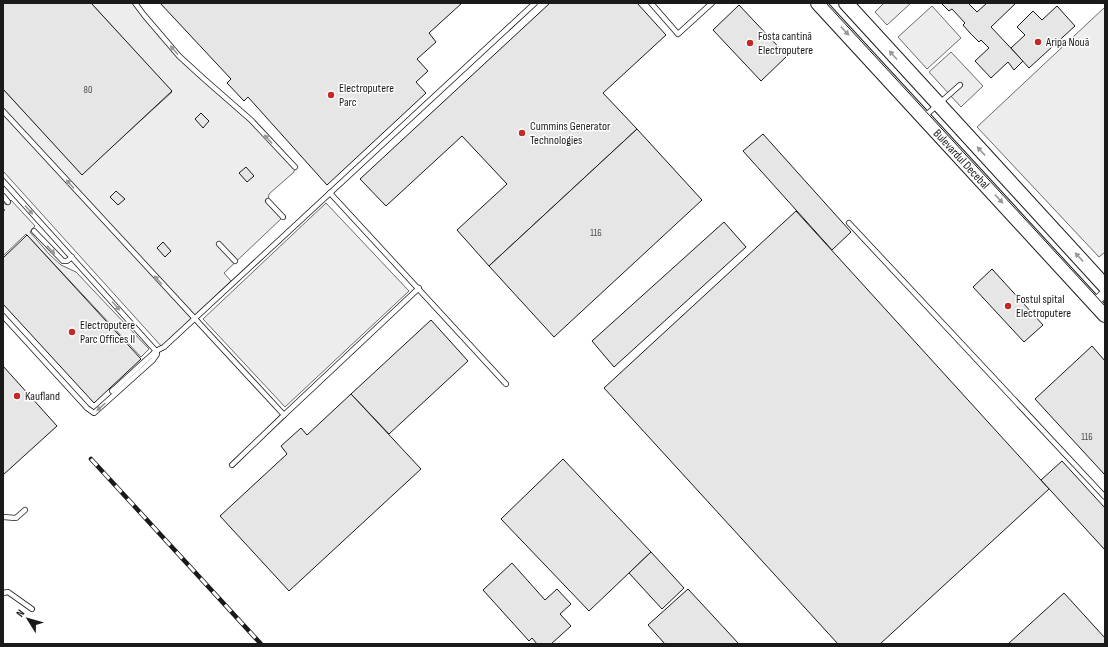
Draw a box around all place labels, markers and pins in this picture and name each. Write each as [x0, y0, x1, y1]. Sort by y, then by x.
place label: Fosta cantină Electroputere [758, 29, 813, 58]
place label: Aripa Nouă [1045, 35, 1090, 50]
marker: Aripa Nouă [1033, 37, 1043, 47]
marker: Fosta cantină Electroputere [745, 38, 755, 48]
place label: Electroputere Parc [339, 81, 394, 110]
marker: Electroputere Parc [326, 90, 336, 100]
place label: Cummins Generator Technologies [530, 119, 611, 148]
marker: Cummins Generator Technologies [517, 128, 527, 138]
place label: Fostul spital Electroputere [1016, 292, 1071, 321]
marker: Fostul spital Electroputere [1003, 301, 1013, 311]
place label: Electroputere Parc Offices II [80, 318, 135, 347]
marker: Electroputere Parc Offices II [67, 327, 77, 337]
place label: Kaufland [25, 389, 60, 404]
marker: Kaufland [12, 391, 22, 401]

